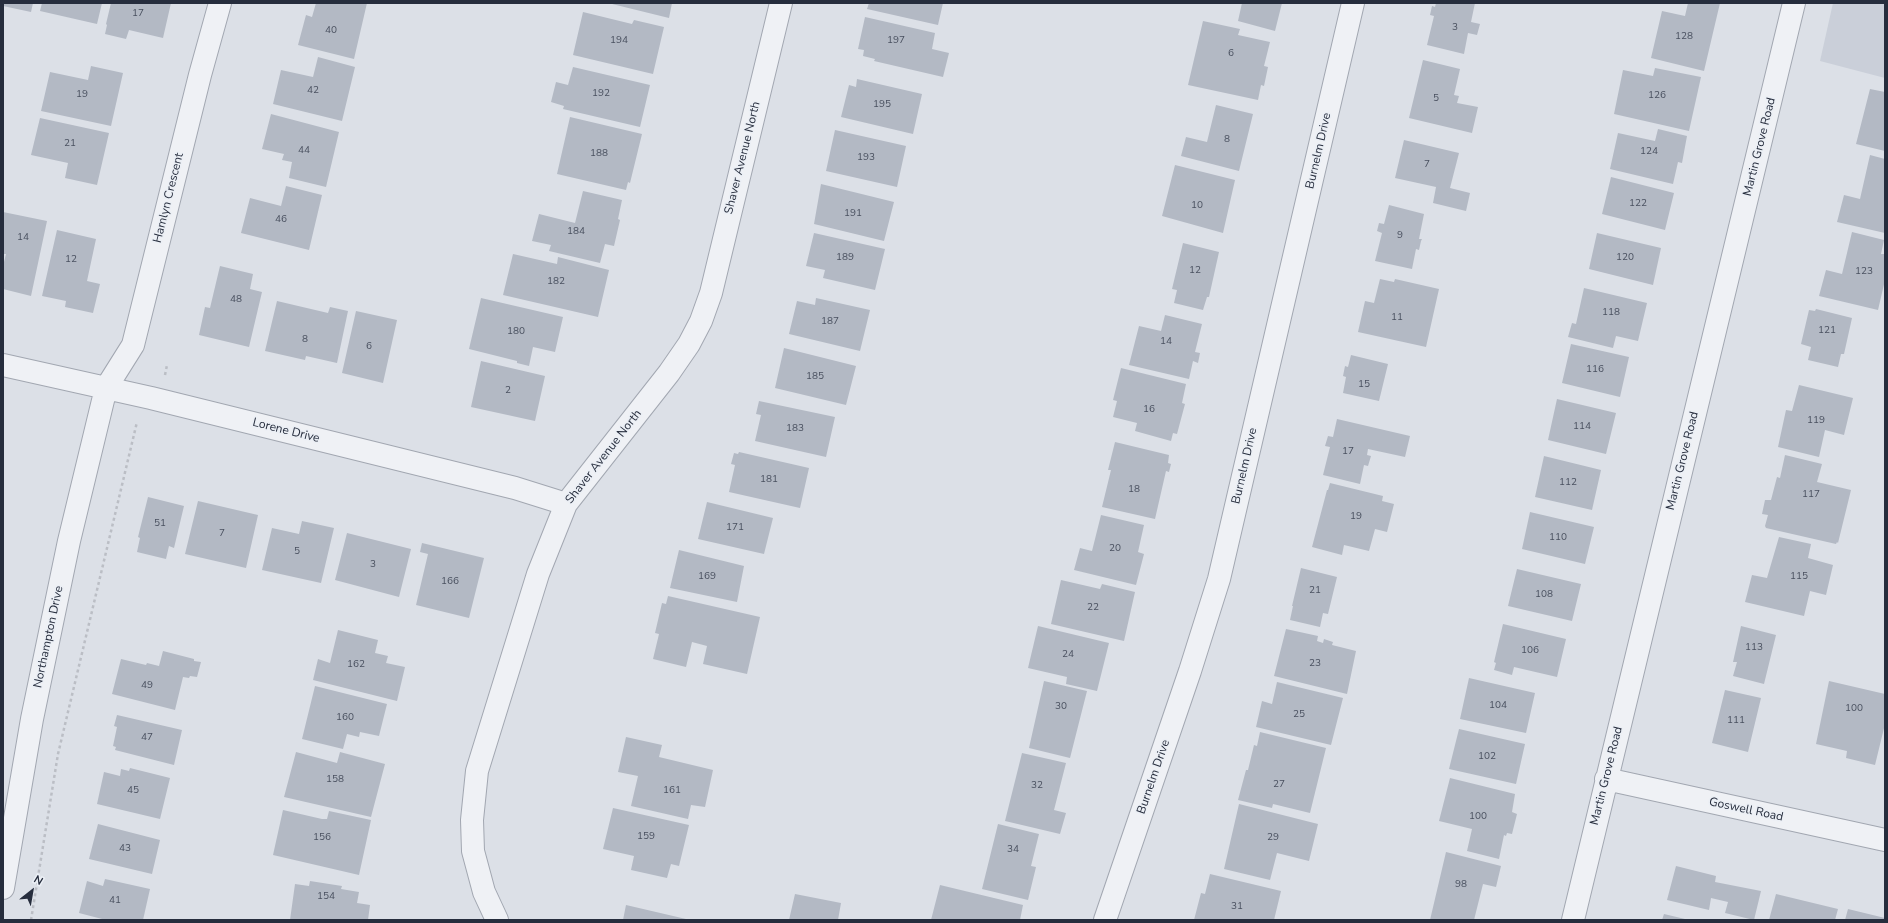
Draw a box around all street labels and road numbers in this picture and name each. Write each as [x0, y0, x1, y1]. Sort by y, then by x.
street label: Martin Grove Road [1741, 96, 1779, 198]
street label: Shaver Avenue North [722, 100, 764, 216]
street label: Burnelm Drive [1303, 112, 1335, 190]
street label: Hamlyn Crescent [151, 151, 187, 245]
street label: Shaver Avenue North [563, 407, 645, 507]
street label: Martin Grove Road [1664, 410, 1702, 512]
street label: Lorene Drive [251, 416, 321, 446]
street label: Burnelm Drive [1229, 427, 1261, 505]
street label: Northampton Drive [31, 585, 67, 689]
street label: Martin Grove Road [1588, 725, 1626, 827]
street label: Burnelm Drive [1135, 738, 1173, 816]
street label: Goswell Road [1708, 795, 1784, 825]

